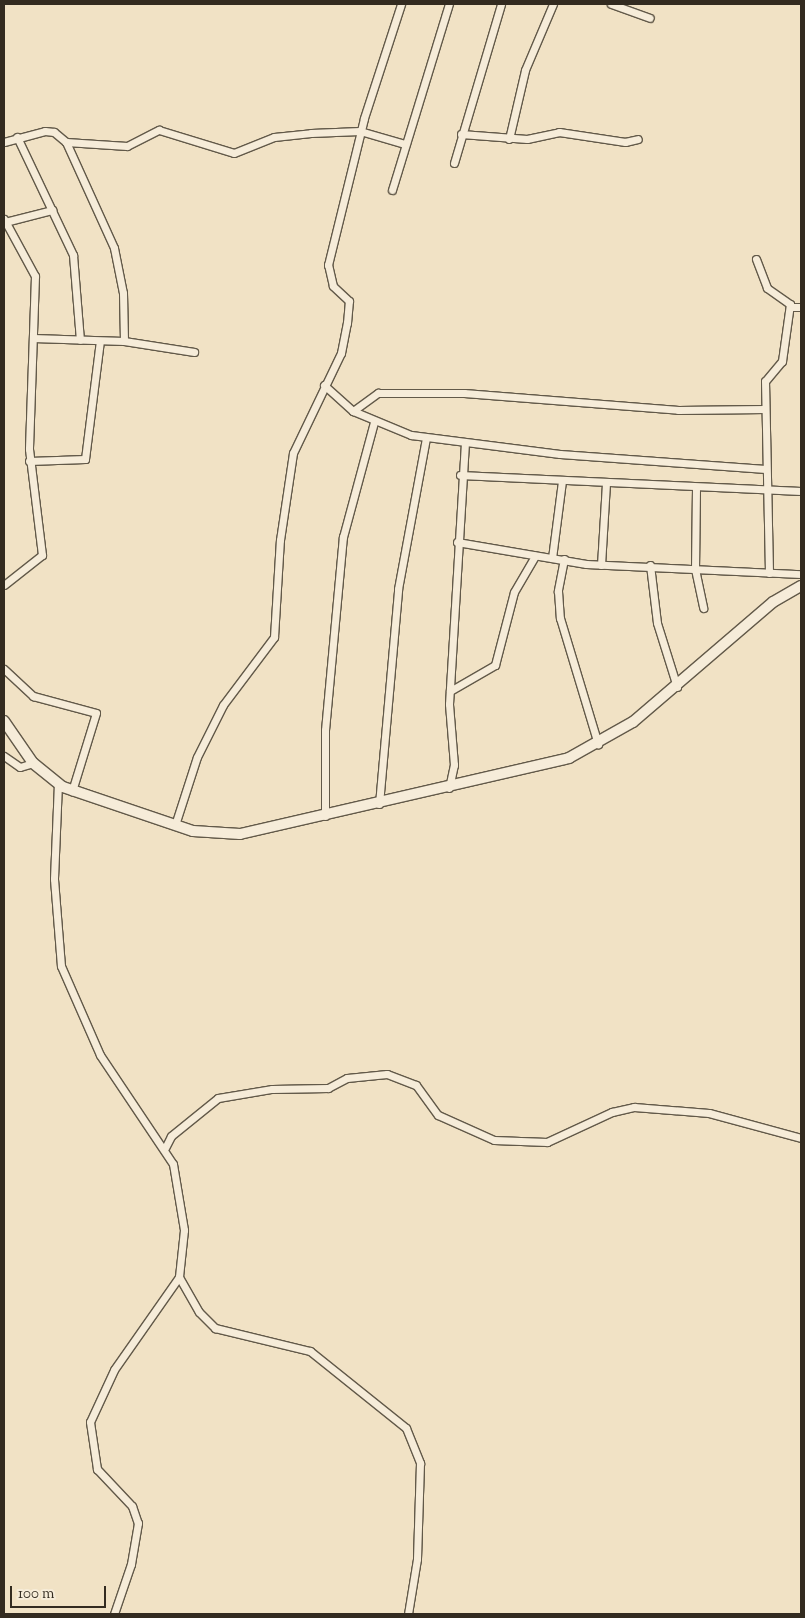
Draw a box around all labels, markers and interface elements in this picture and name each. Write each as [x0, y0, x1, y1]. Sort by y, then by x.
scale bar [12, 1576, 109, 1608]
text: 100 m [18, 1584, 54, 1605]

